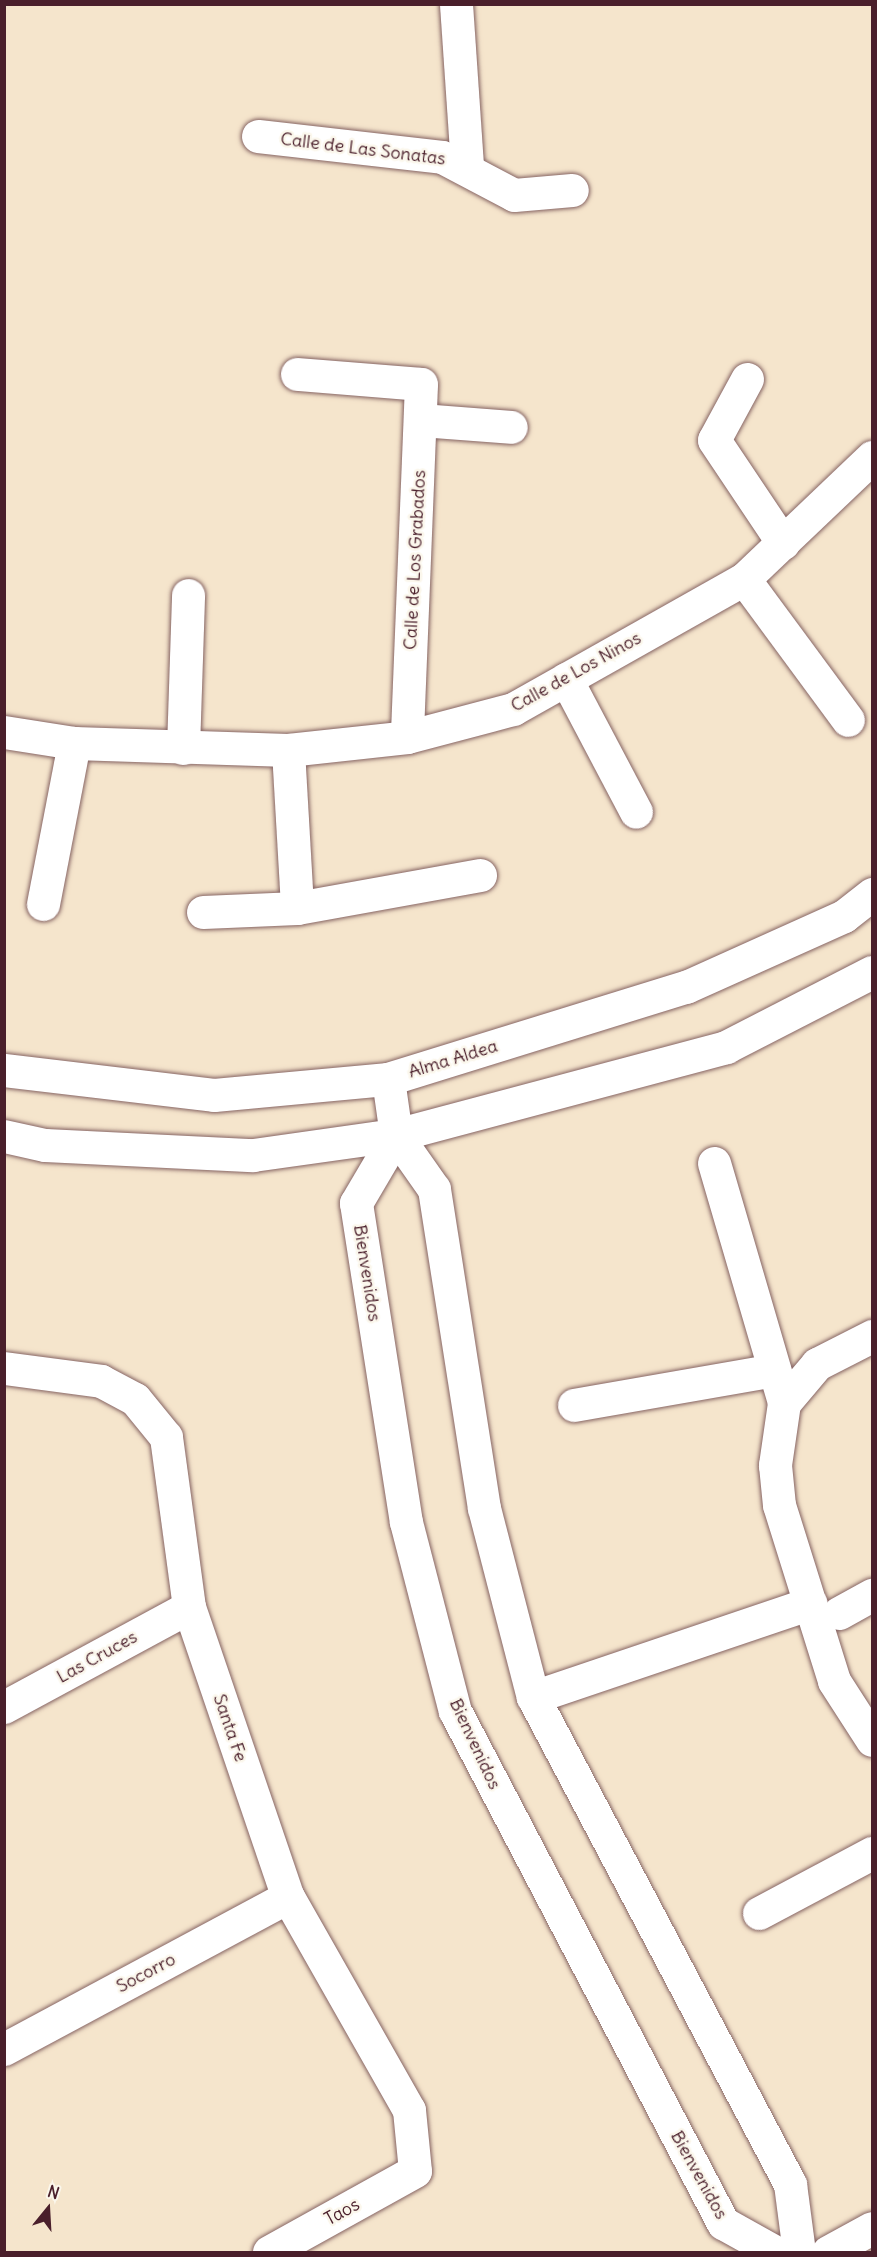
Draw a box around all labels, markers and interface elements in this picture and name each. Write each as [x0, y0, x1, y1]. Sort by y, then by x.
street label: Calle de Las Sonatas [279, 128, 447, 170]
street label: Calle de Los Grabados [400, 469, 430, 651]
street label: Calle de Los Ninos [507, 627, 645, 717]
street label: Alma Aldea [406, 1035, 500, 1083]
street label: Bienvenidos [349, 1223, 385, 1323]
street label: Las Cruces [53, 1626, 141, 1688]
street label: Santa Fe [208, 1691, 252, 1765]
street label: Bienvenidos [445, 1695, 505, 1793]
street label: Socorro [113, 1948, 179, 1998]
street label: Bienvenidos [666, 2127, 732, 2223]
north arrow [18, 2179, 78, 2239]
text: N [45, 2181, 62, 2203]
street label: Taos [321, 2194, 363, 2230]

